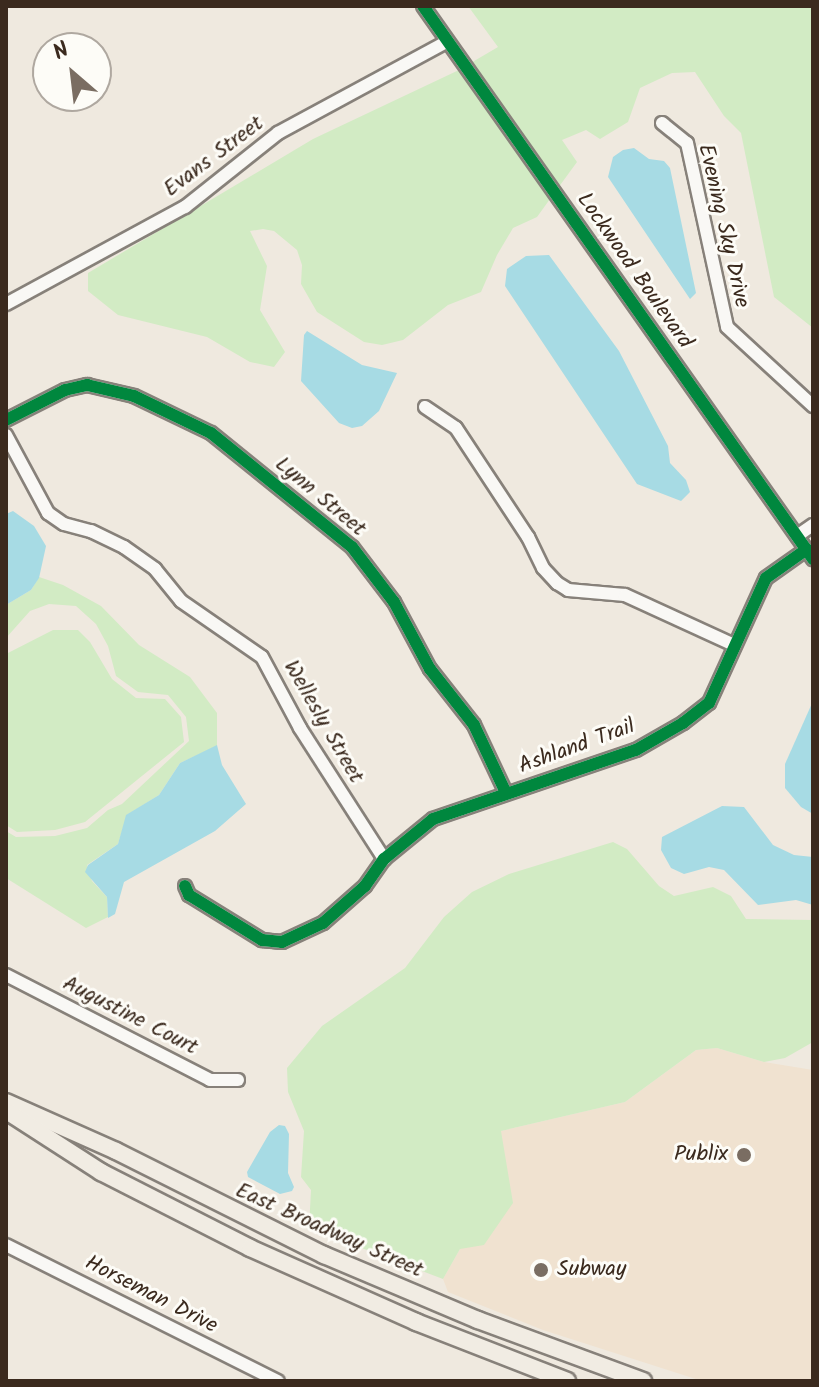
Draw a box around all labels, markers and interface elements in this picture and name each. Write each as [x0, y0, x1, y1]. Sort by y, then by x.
north arrow [32, 32, 112, 112]
text: N [47, 33, 76, 71]
street label: Evans Street [159, 111, 269, 203]
street label: Evening Sky Drive [691, 142, 755, 310]
street label: Lockwood Boulevard [570, 188, 698, 354]
street label: Lynn Street [269, 451, 371, 543]
street label: Wellesly Street [277, 656, 369, 788]
street label: Ashland Trail [515, 714, 639, 780]
street label: Augustine Court [58, 971, 202, 1061]
place label: Publix [674, 1142, 728, 1168]
marker: Publix [735, 1146, 753, 1164]
street label: East Broadway Street [231, 1178, 427, 1284]
street label: Horseman Drive [80, 1250, 222, 1340]
place label: Subway [557, 1257, 626, 1283]
marker: Subway [532, 1261, 550, 1279]

